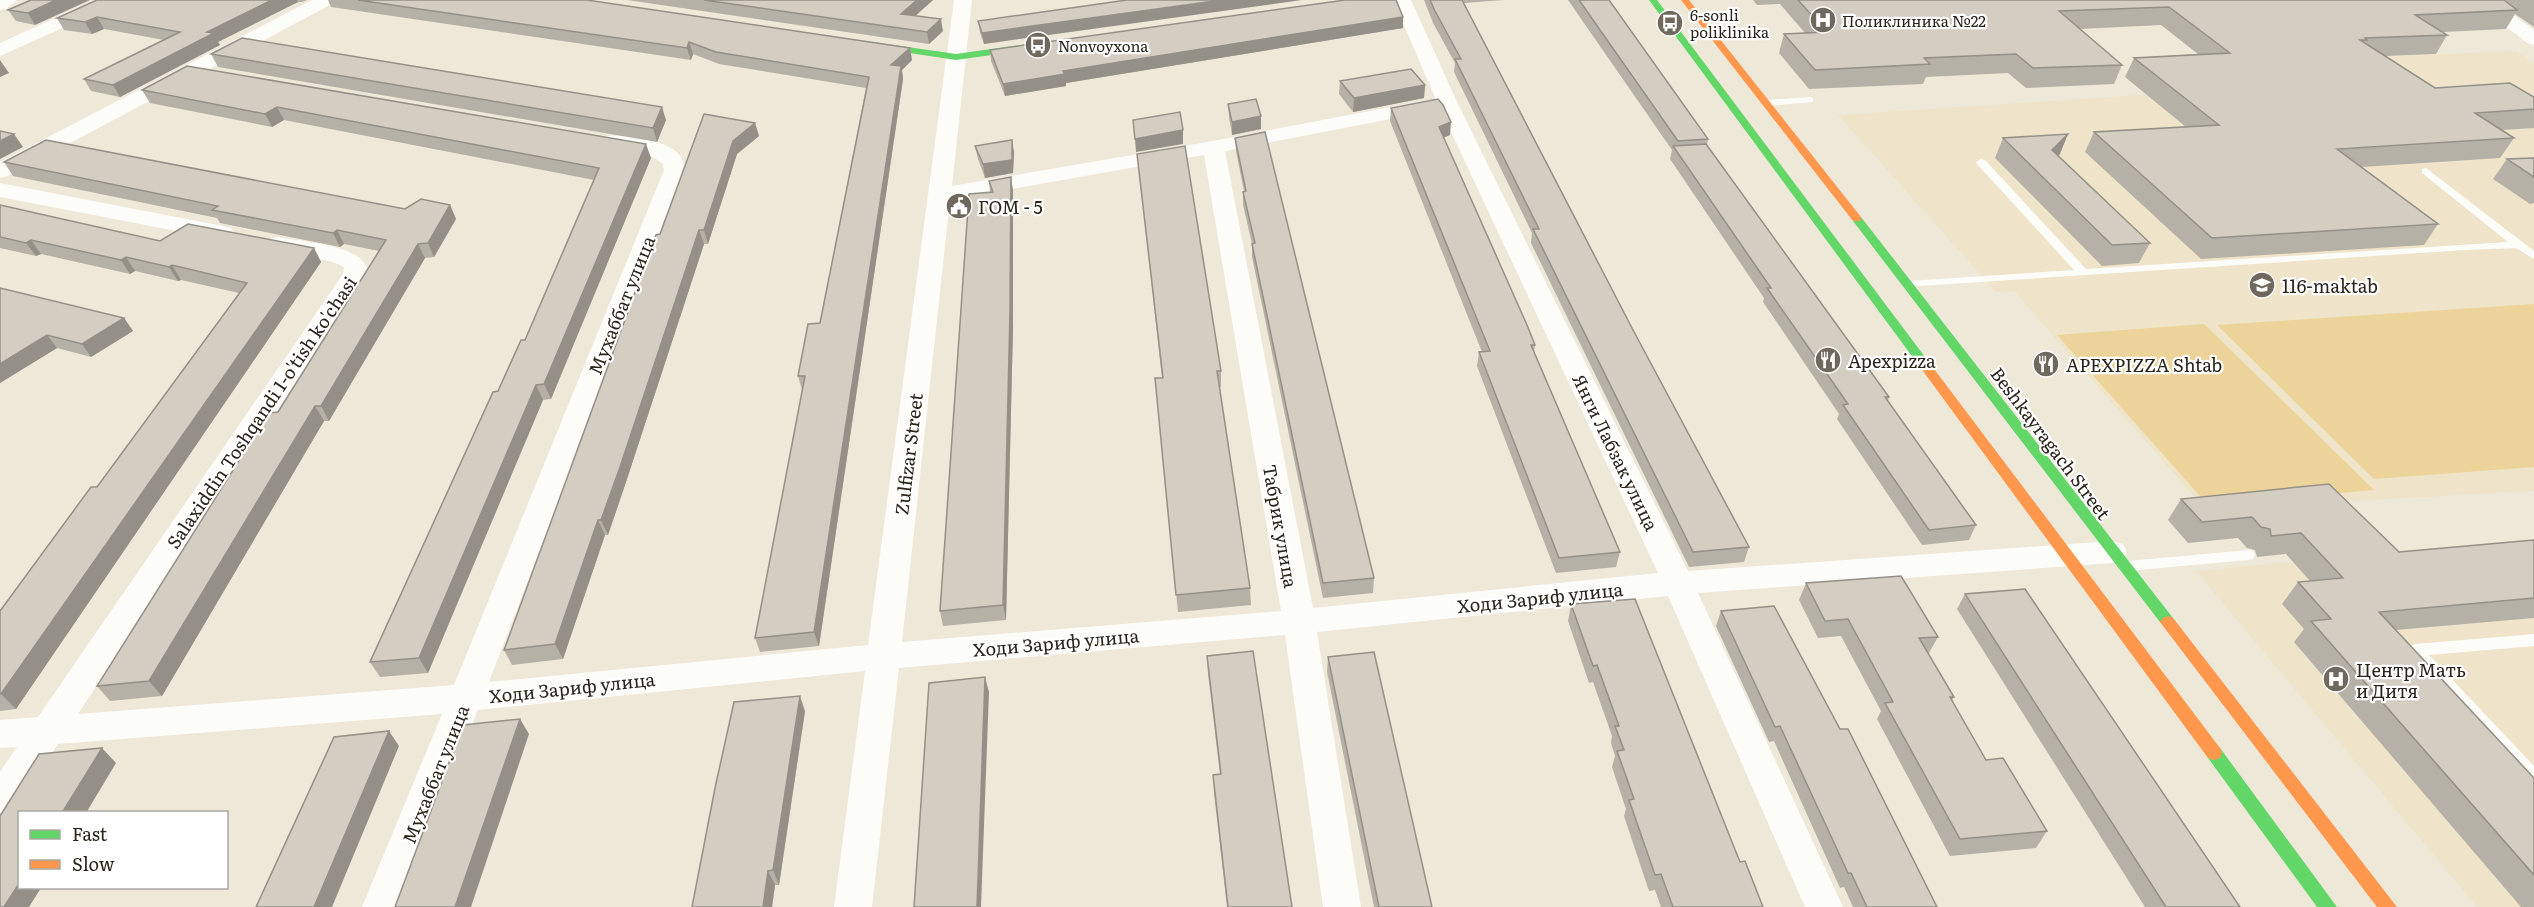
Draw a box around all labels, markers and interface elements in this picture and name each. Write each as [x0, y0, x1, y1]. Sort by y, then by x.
place label: 6-sonli poliklinika [1690, 3, 1770, 43]
hospital icon: Поликлиника №22 [1808, 5, 1838, 35]
bus stop icon: 6-sonli poliklinika [1655, 8, 1685, 38]
place label: Поликлиника №22 [1842, 9, 1986, 32]
bus stop icon: Nonvoyxona [1023, 30, 1053, 60]
place label: Nonvoyxona [1058, 34, 1149, 57]
public building icon: ГОМ - 5 [944, 191, 974, 221]
place label: ГОМ - 5 [978, 193, 1043, 220]
street label: Мухаббат улица [581, 231, 661, 379]
street label: Salaxiddin Toshqandi 1-o'tish ko'chasi [159, 270, 363, 554]
school or university icon: 116-maktab [2247, 270, 2277, 300]
place label: 116-maktab [2282, 272, 2378, 299]
restaurant icon: Apexpizza [1813, 345, 1843, 375]
place label: Apexpizza [1848, 347, 1936, 374]
restaurant icon: APEXPIZZA Shtab [2031, 349, 2061, 379]
place label: APEXPIZZA Shtab [2066, 351, 2222, 378]
street label: Beshkayragach Street [1985, 361, 2118, 525]
street label: Янги Лабзак улица [1566, 369, 1666, 535]
street label: Zulfizar Street [887, 391, 929, 516]
street label: Табрик улица [1257, 462, 1305, 590]
street label: Ходи Зариф улица [1456, 575, 1625, 619]
street label: Ходи Зариф улица [972, 621, 1141, 663]
place label: Центр Мать и Дитя [2356, 656, 2466, 704]
hospital icon: Центр Мать и Дитя [2321, 664, 2351, 694]
street label: Ходи Зариф улица [488, 665, 657, 709]
street label: Мухаббат улица [395, 700, 475, 848]
legend [18, 811, 228, 889]
text: Fast [72, 820, 108, 847]
text: Slow [72, 850, 115, 877]

